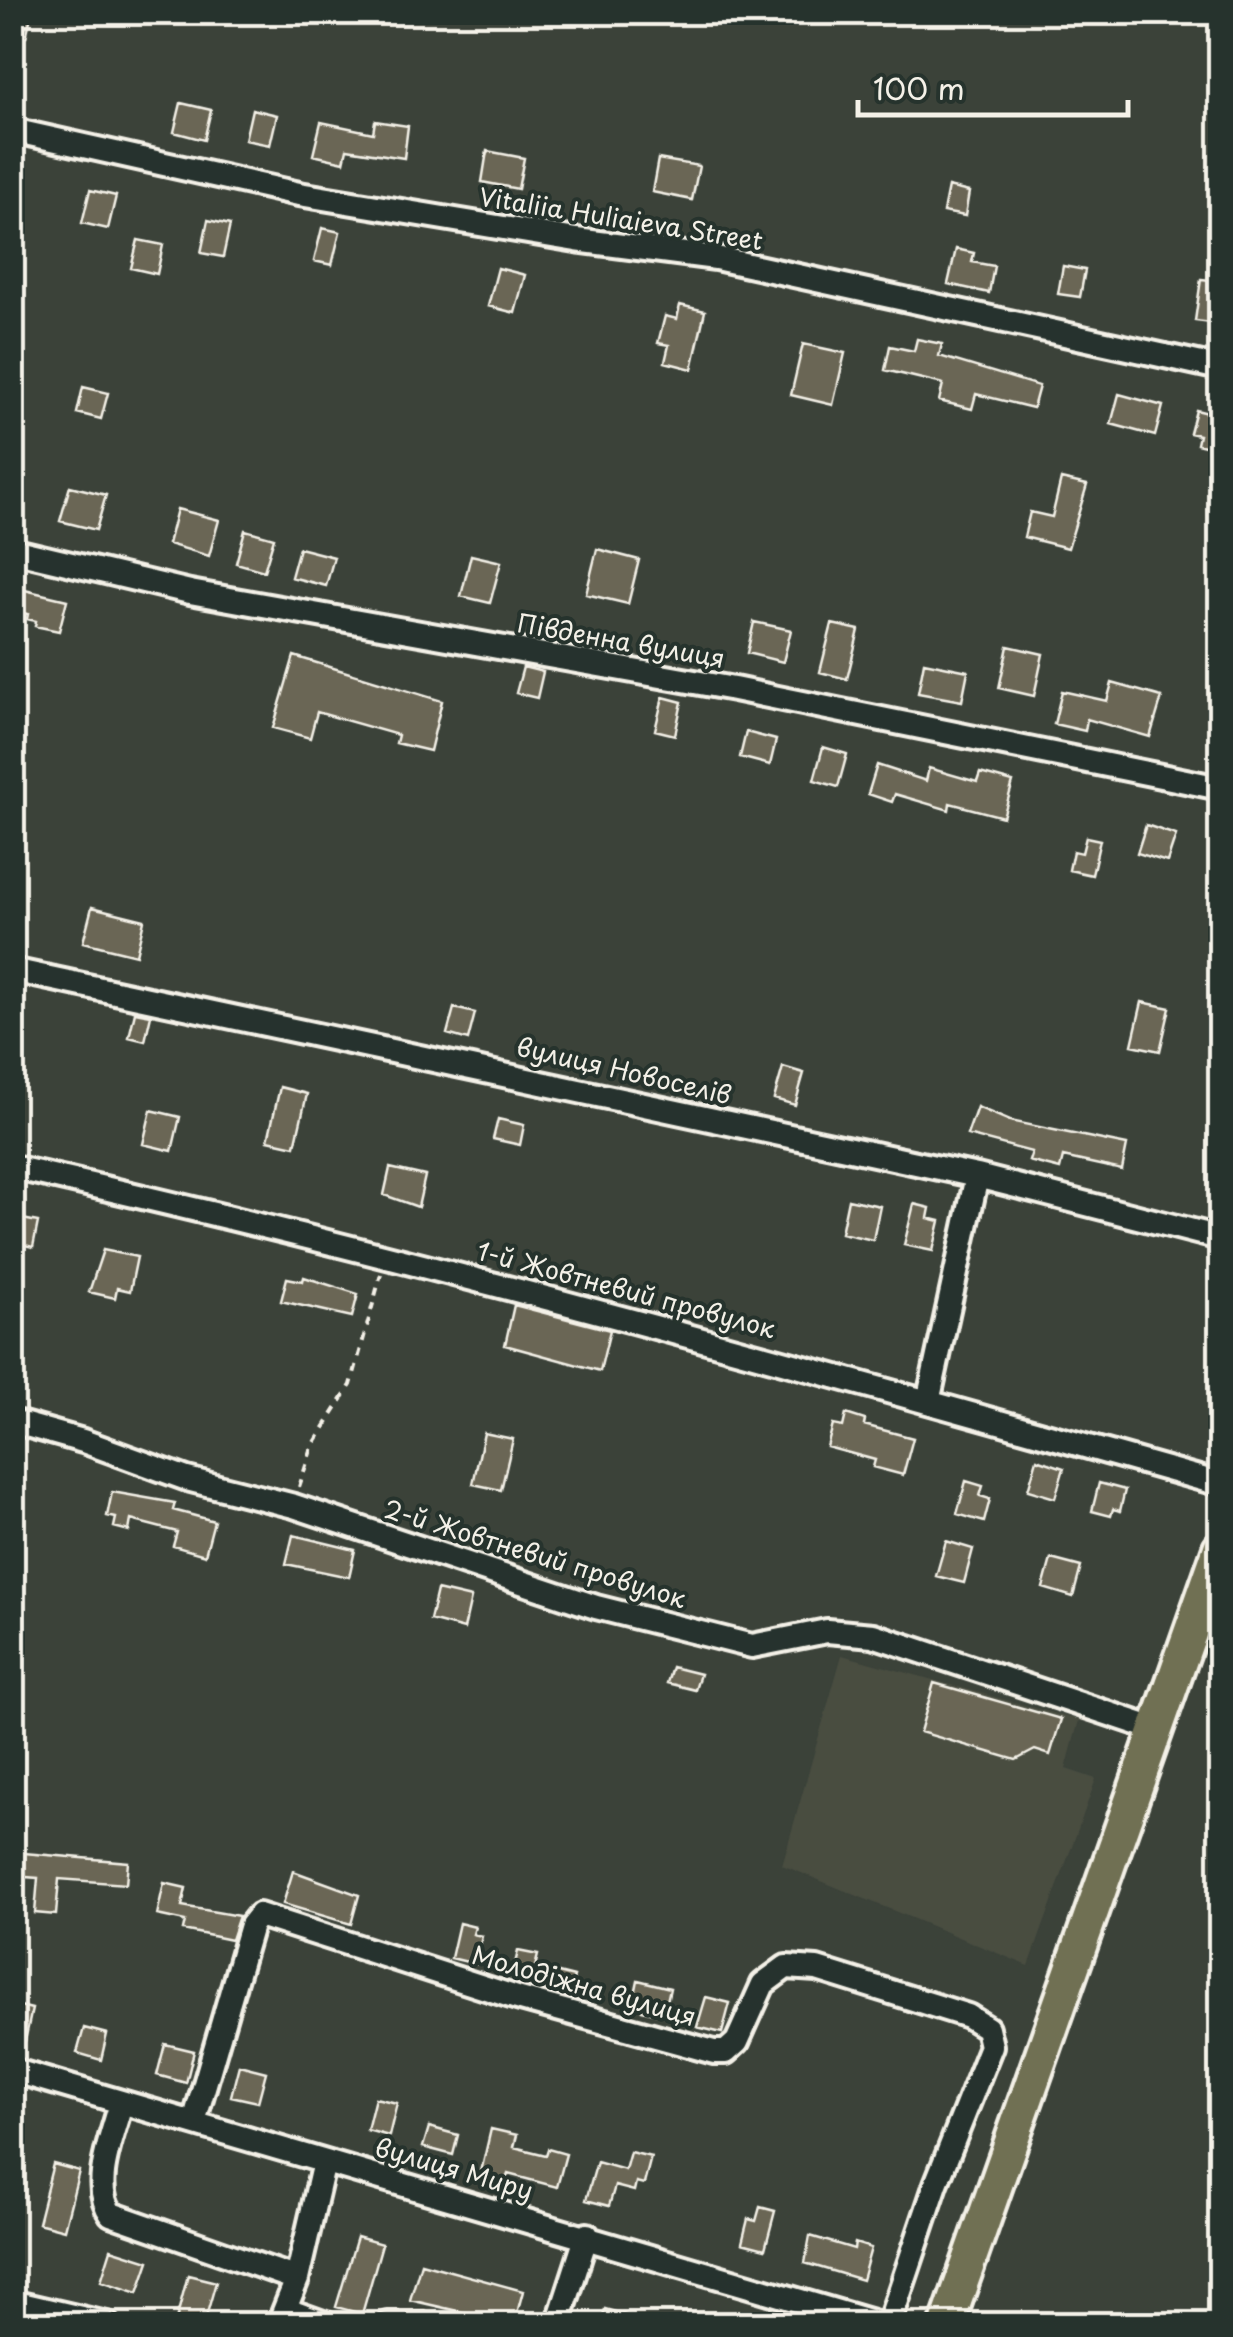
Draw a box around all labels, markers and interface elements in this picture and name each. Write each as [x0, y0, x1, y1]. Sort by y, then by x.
scale bar [858, 55, 1128, 117]
text: 100 m [873, 65, 965, 110]
street label: Vitaliia Huliaieva Street [477, 177, 766, 259]
street label: Південна вулиця [514, 603, 728, 677]
street label: вулиця Новоселів [513, 1027, 735, 1113]
street label: 1-й Жовтневий провулок [473, 1231, 780, 1347]
street label: 2-й Жовтневий провулок [380, 1489, 691, 1617]
street label: Молодіжна вулиця [468, 1935, 701, 2035]
street label: вулиця Миру [371, 2127, 538, 2209]

